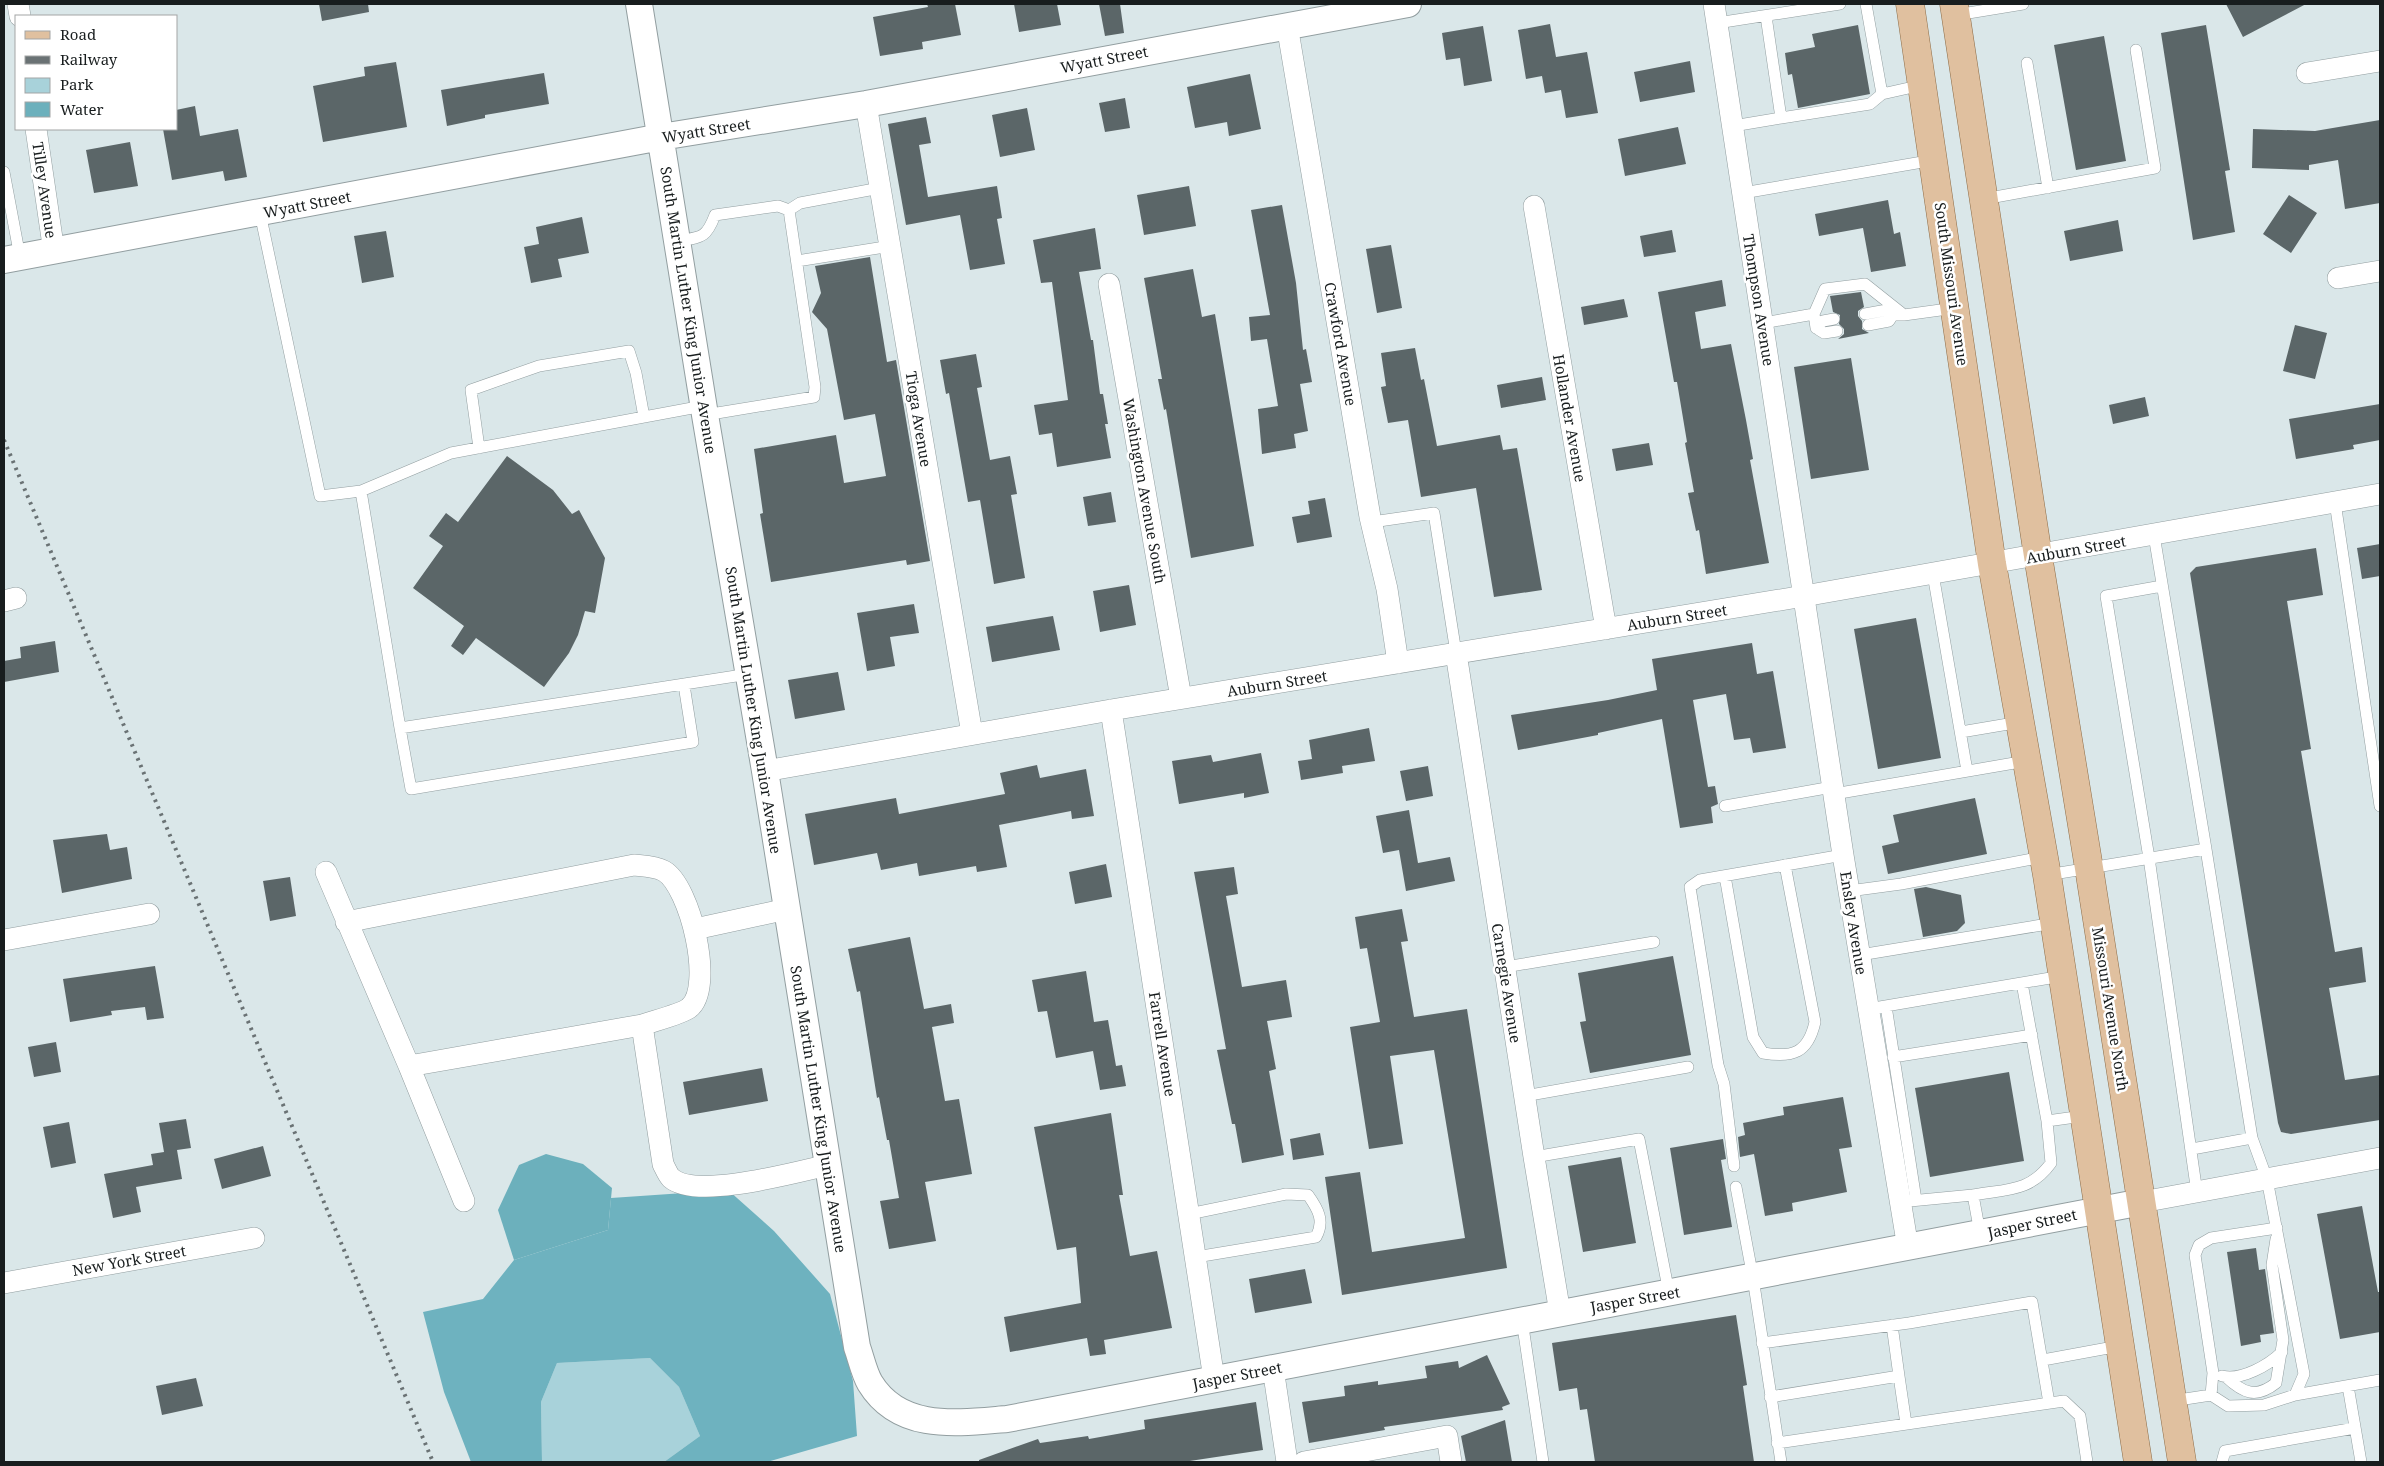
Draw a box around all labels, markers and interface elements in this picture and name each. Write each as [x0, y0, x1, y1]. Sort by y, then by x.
legend [15, 15, 178, 130]
text: Road [60, 24, 96, 44]
street label: Wyatt Street [1058, 41, 1150, 77]
text: Railway [60, 49, 118, 69]
text: Park [60, 74, 94, 94]
text: Water [60, 99, 103, 119]
street label: Wyatt Street [661, 113, 751, 147]
street label: Tilley Avenue [28, 140, 62, 240]
street label: South Martin Luther King Junior Avenue [656, 165, 722, 455]
street label: Wyatt Street [261, 186, 353, 222]
street label: South Missouri Avenue [1931, 201, 1973, 367]
street label: Thompson Avenue [1739, 233, 1779, 367]
street label: Crawford Avenue [1320, 281, 1362, 407]
street label: Hollander Avenue [1549, 352, 1591, 484]
street label: Tioga Avenue [902, 370, 936, 468]
street label: Washington Avenue South [1119, 397, 1171, 586]
street label: Auburn Street [2025, 530, 2127, 568]
street label: South Martin Luther King Junior Avenue [721, 565, 787, 855]
street label: Auburn Street [1626, 599, 1728, 635]
street label: Auburn Street [1226, 665, 1328, 701]
street label: Ensley Avenue [1836, 870, 1872, 976]
street label: Carnegie Avenue [1488, 922, 1526, 1044]
street label: Missouri Avenue North [2088, 926, 2134, 1093]
street label: South Martin Luther King Junior Avenue [786, 964, 852, 1254]
street label: Farrell Avenue [1145, 990, 1181, 1098]
street label: Jasper Street [1985, 1204, 2078, 1242]
street label: New York Street [71, 1240, 187, 1280]
street label: Jasper Street [1588, 1281, 1681, 1317]
street label: Jasper Street [1190, 1357, 1283, 1394]

